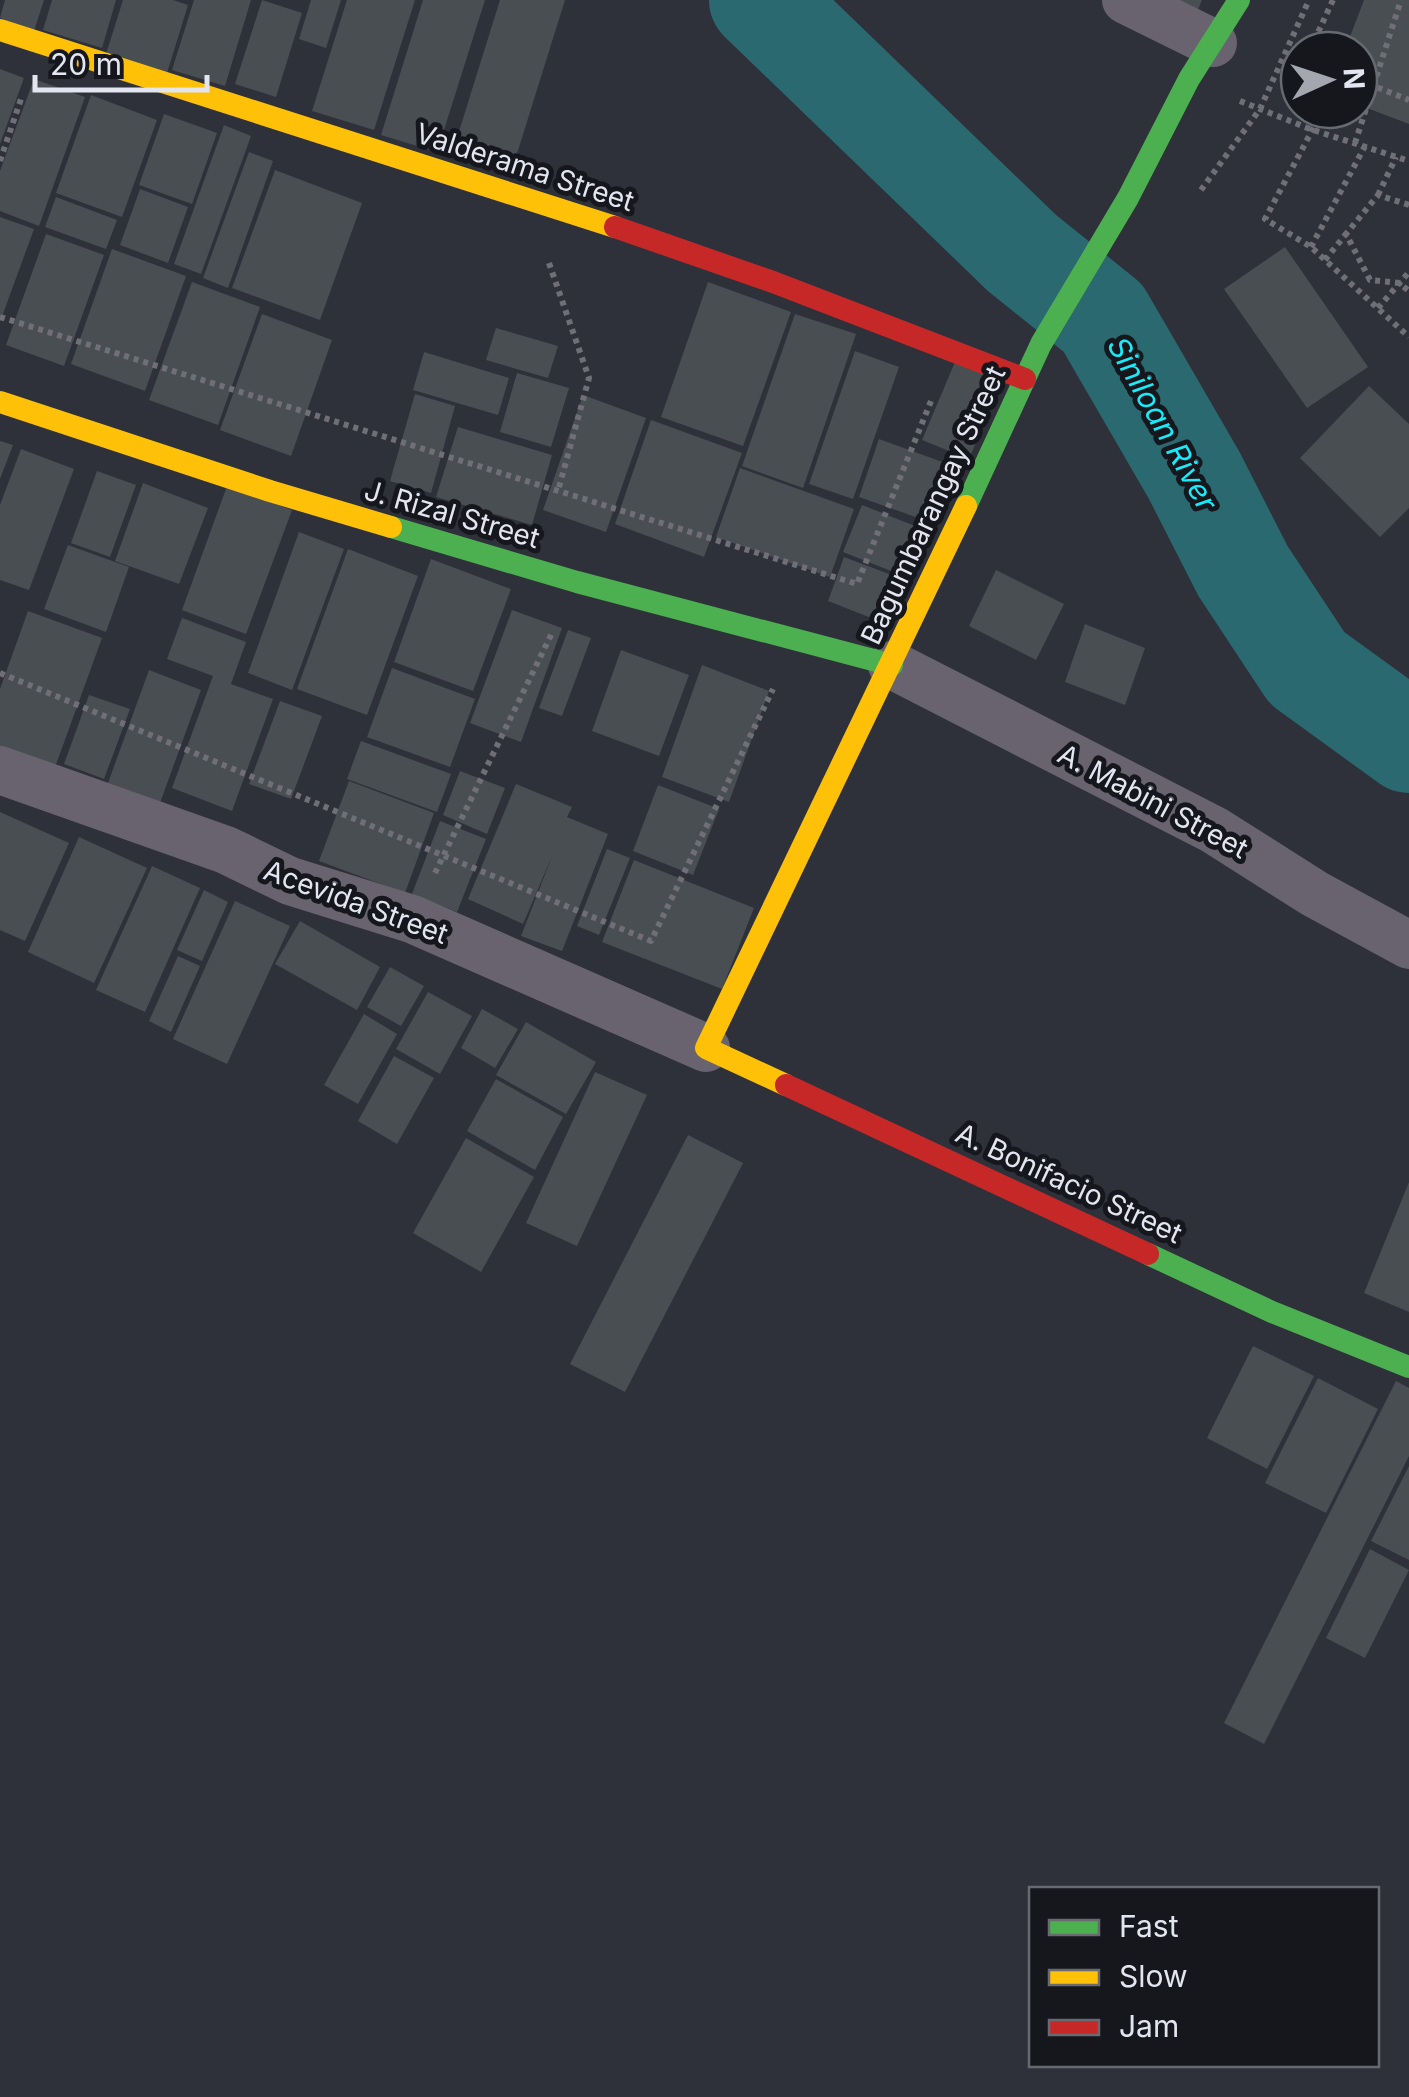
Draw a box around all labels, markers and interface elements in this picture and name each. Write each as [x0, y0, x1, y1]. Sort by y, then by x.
scale bar [35, 30, 208, 92]
north arrow [1279, 30, 1379, 130]
text: 20 m [50, 46, 122, 82]
text: N [1336, 67, 1372, 90]
street label: Valderama Street [412, 116, 638, 218]
water label: Siniloan River [1100, 330, 1226, 517]
street label: Bagumbarangay Street [853, 360, 1013, 650]
street label: J. Rizal Street [360, 473, 544, 555]
street label: A. Mabini Street [1052, 737, 1254, 865]
street label: Acevida Street [259, 853, 453, 951]
street label: A. Bonifacio Street [950, 1116, 1188, 1250]
legend [1029, 1887, 1379, 2067]
text: Fast [1119, 1908, 1179, 1944]
text: Slow [1119, 1958, 1188, 1994]
text: Jam [1119, 2008, 1179, 2044]

